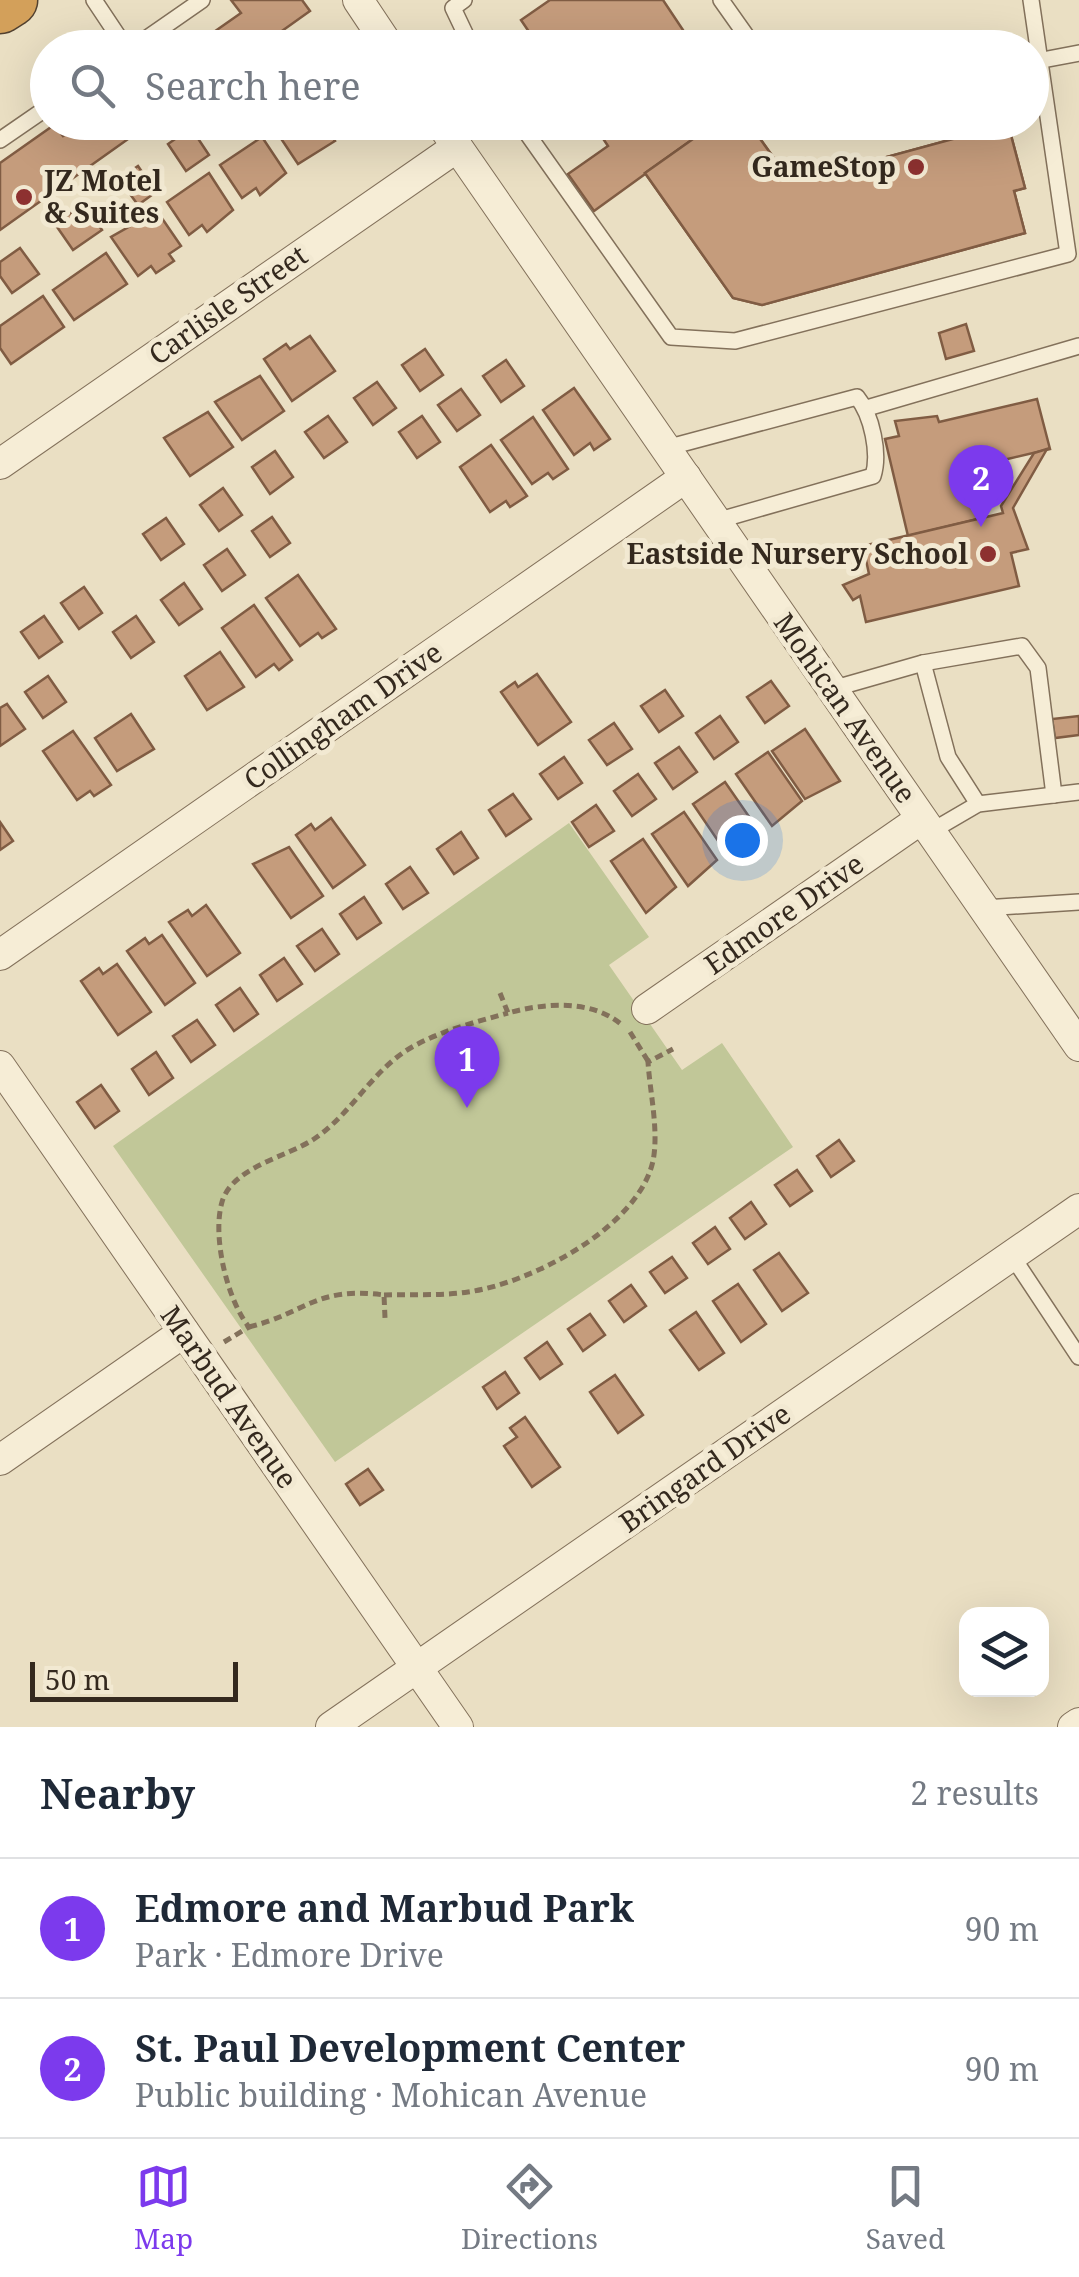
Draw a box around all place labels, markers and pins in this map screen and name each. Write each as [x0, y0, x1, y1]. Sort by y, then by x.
place label: GameStop [751, 147, 896, 185]
marker: GameStop [905, 156, 927, 178]
place label: JZ Motel & Suites [43, 161, 162, 231]
marker: JZ Motel & Suites [13, 186, 35, 208]
pin: 2 [948, 444, 1014, 527]
place label: Eastside Nursery School [626, 534, 968, 572]
marker: Eastside Nursery School [977, 543, 999, 565]
pin: 1 [434, 1026, 500, 1108]

